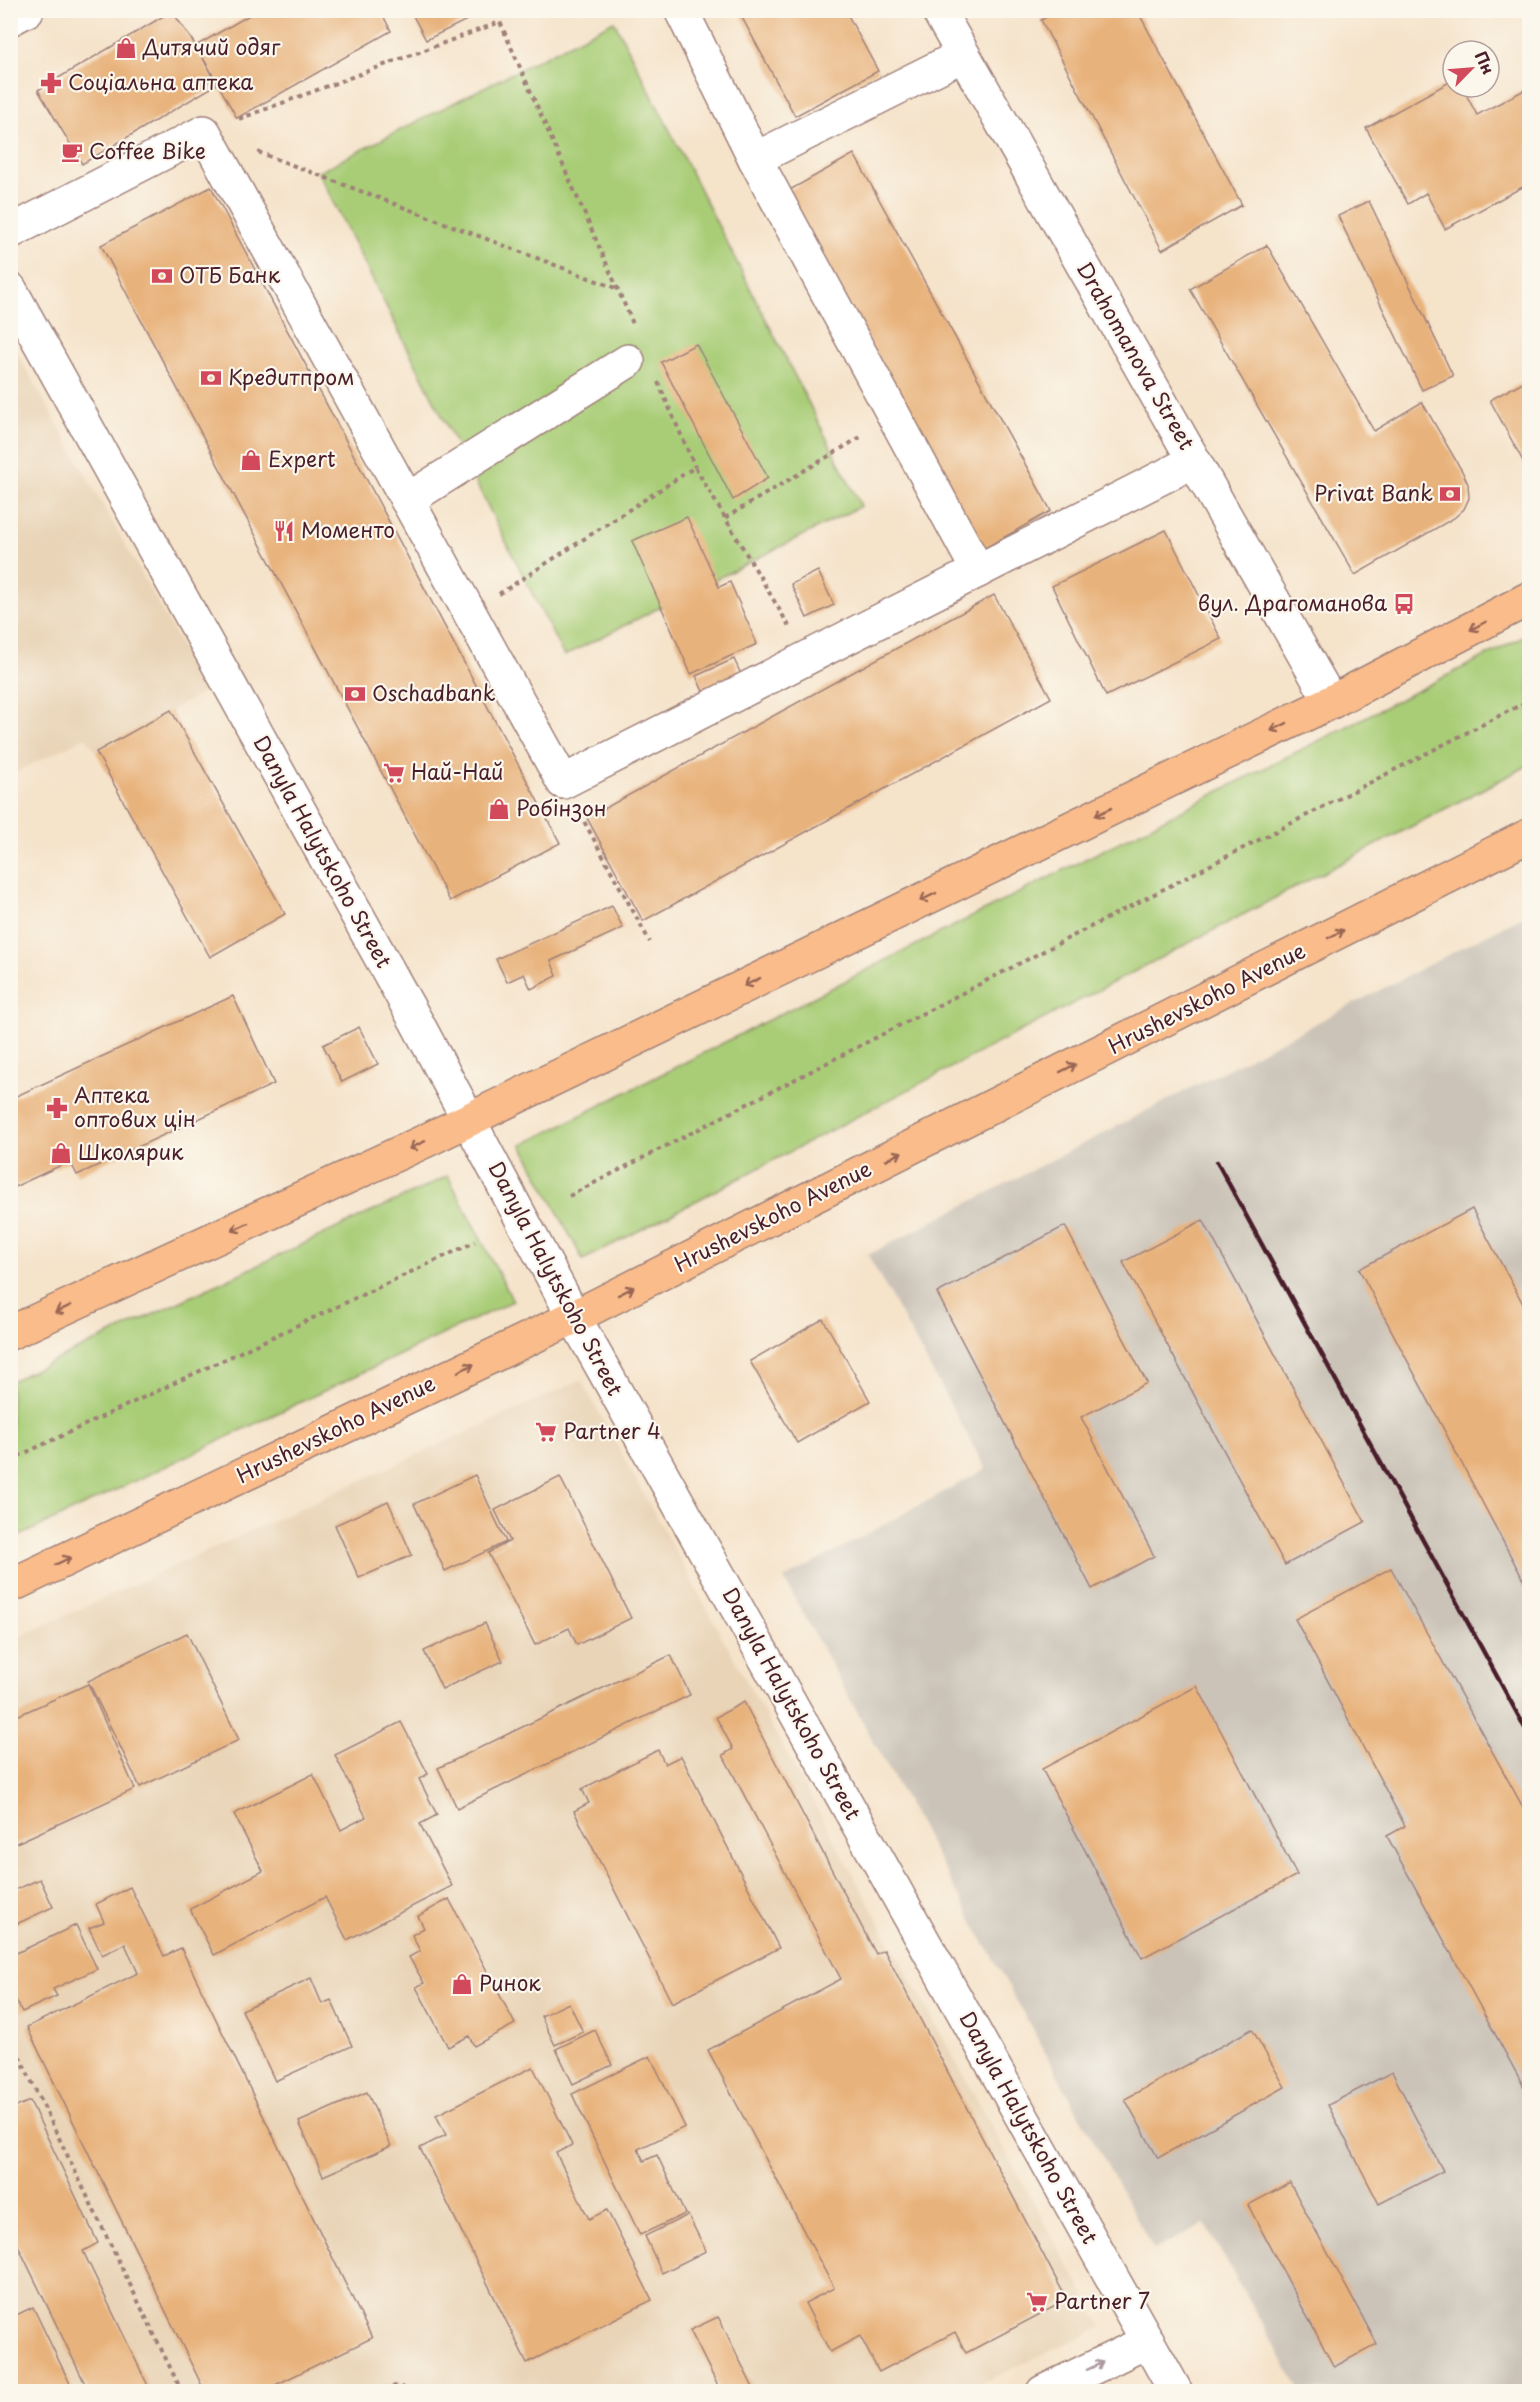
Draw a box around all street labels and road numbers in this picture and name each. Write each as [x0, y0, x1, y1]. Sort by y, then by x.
street label: Drahomanova Street [1070, 255, 1204, 455]
street label: Danyla Halytskoho Street [246, 729, 401, 973]
street label: Hrushevskoho Avenue [1102, 934, 1310, 1061]
street label: Hrushevskoho Avenue [668, 1152, 876, 1279]
street label: Danyla Halytskoho Street [481, 1155, 632, 1401]
street label: Hrushevskoho Avenue [230, 1366, 440, 1490]
street label: Danyla Halytskoho Street [715, 1581, 870, 1825]
street label: Danyla Halytskoho Street [952, 2005, 1107, 2249]

